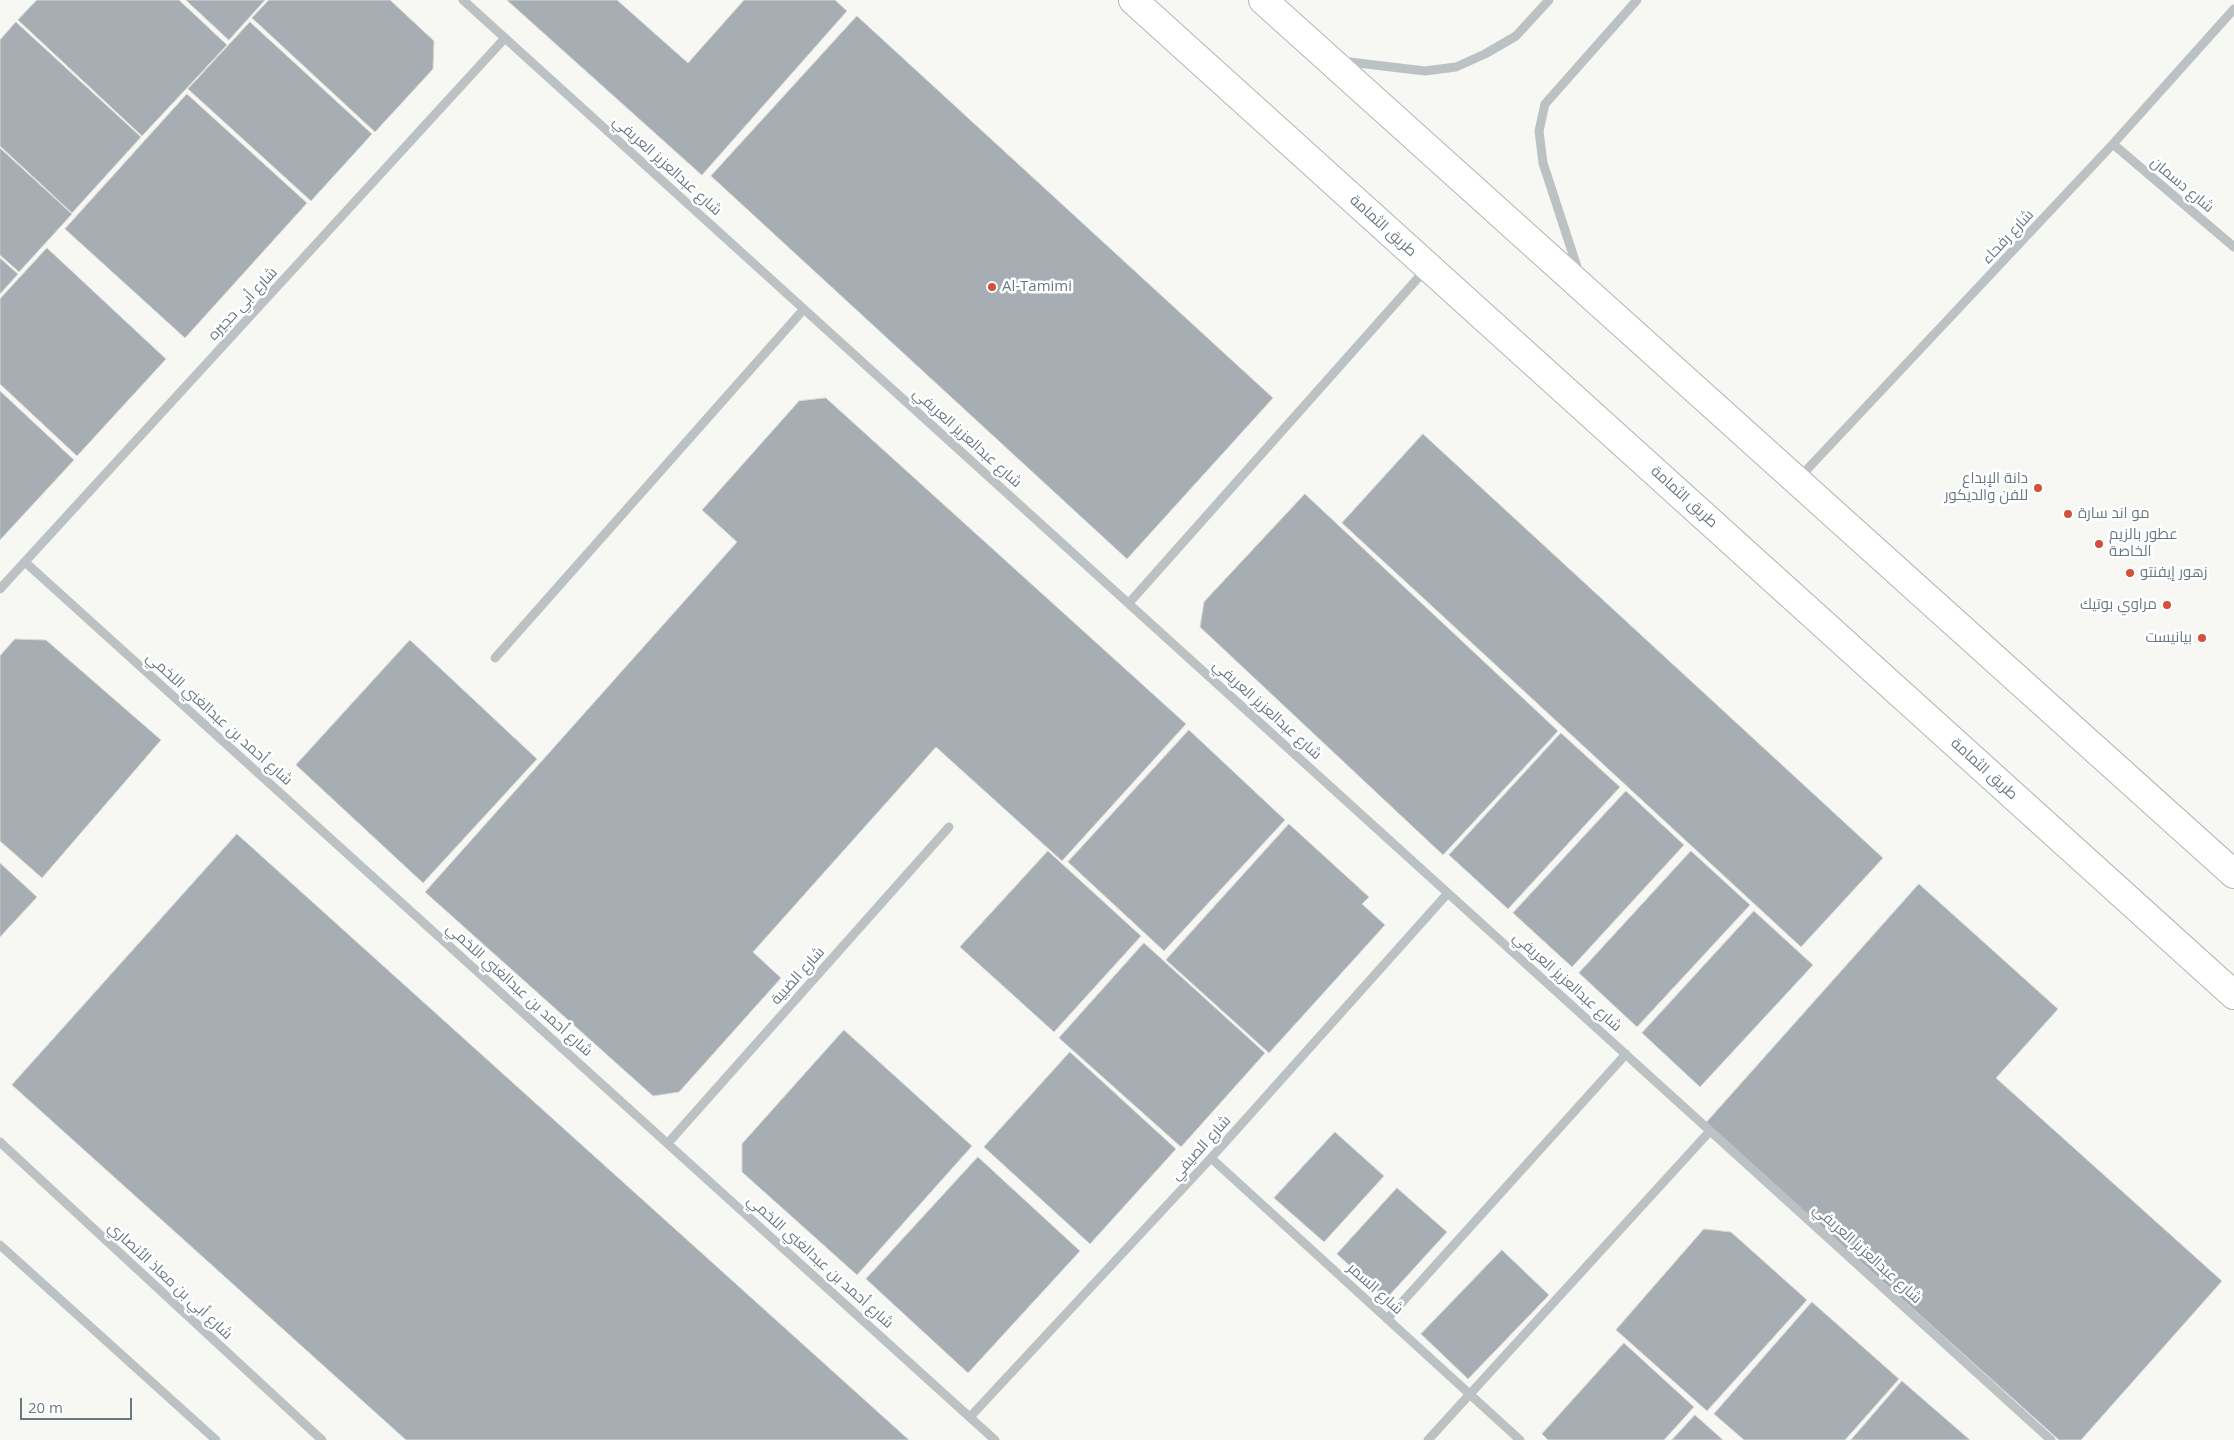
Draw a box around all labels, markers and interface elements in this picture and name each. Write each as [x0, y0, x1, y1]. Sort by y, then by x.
street label: شارع عبدالعزيز العريفي [609, 112, 725, 220]
street label: شارع دسمان [2147, 153, 2217, 217]
street label: طريق الثمامة [1346, 191, 1420, 261]
street label: شارع رفحاء [1978, 206, 2038, 268]
street label: شارع أبي حجيره [205, 264, 281, 344]
place label: Al-Tamimi [1002, 278, 1072, 296]
marker: Al-Tamimi [986, 281, 998, 293]
street label: شارع عبدالعزيز العريفي [909, 384, 1025, 492]
street label: طريق الثمامة [1647, 462, 1721, 532]
place label: دانة الإبداع للفن والديكور [1944, 470, 2028, 505]
marker: دانة الإبداع للفن والديكور [2032, 482, 2044, 494]
place label: مو اند سارة [2078, 505, 2150, 523]
marker: مو اند سارة [2062, 508, 2074, 520]
place label: عطور بالزيم الخاصة [2109, 526, 2178, 561]
marker: عطور بالزيم الخاصة [2093, 538, 2105, 550]
place label: زهور إيفنتو [2140, 564, 2208, 582]
marker: زهور إيفنتو [2124, 567, 2136, 579]
place label: مراوي بوتيك [2080, 596, 2157, 614]
marker: مراوي بوتيك [2161, 599, 2173, 611]
place label: بيانيست [2146, 629, 2192, 647]
marker: بيانيست [2196, 632, 2208, 644]
street label: شارع أحمد بن عبدالغني اللخمي [142, 649, 296, 789]
street label: شارع عبدالعزيز العريفي [1209, 656, 1325, 764]
street label: طريق الثمامة [1947, 734, 2021, 804]
street label: شارع أحمد بن عبدالغني اللخمي [442, 920, 596, 1060]
street label: شارع عبدالعزيز العريفي [1509, 928, 1625, 1036]
street label: شارع الضبية [767, 943, 829, 1009]
street label: شارع الصيفي [1167, 1112, 1235, 1184]
street label: شارع أحمد بن عبدالغني اللخمي [743, 1192, 897, 1332]
street label: شارع عبدالعزيز العريفي [1809, 1200, 1925, 1308]
street label: شارع أبي بن معاذ الأنصاري [104, 1219, 236, 1343]
street label: شارع السمر [1343, 1259, 1407, 1319]
scale bar [22, 1388, 135, 1420]
text: 20 m [28, 1397, 63, 1417]

